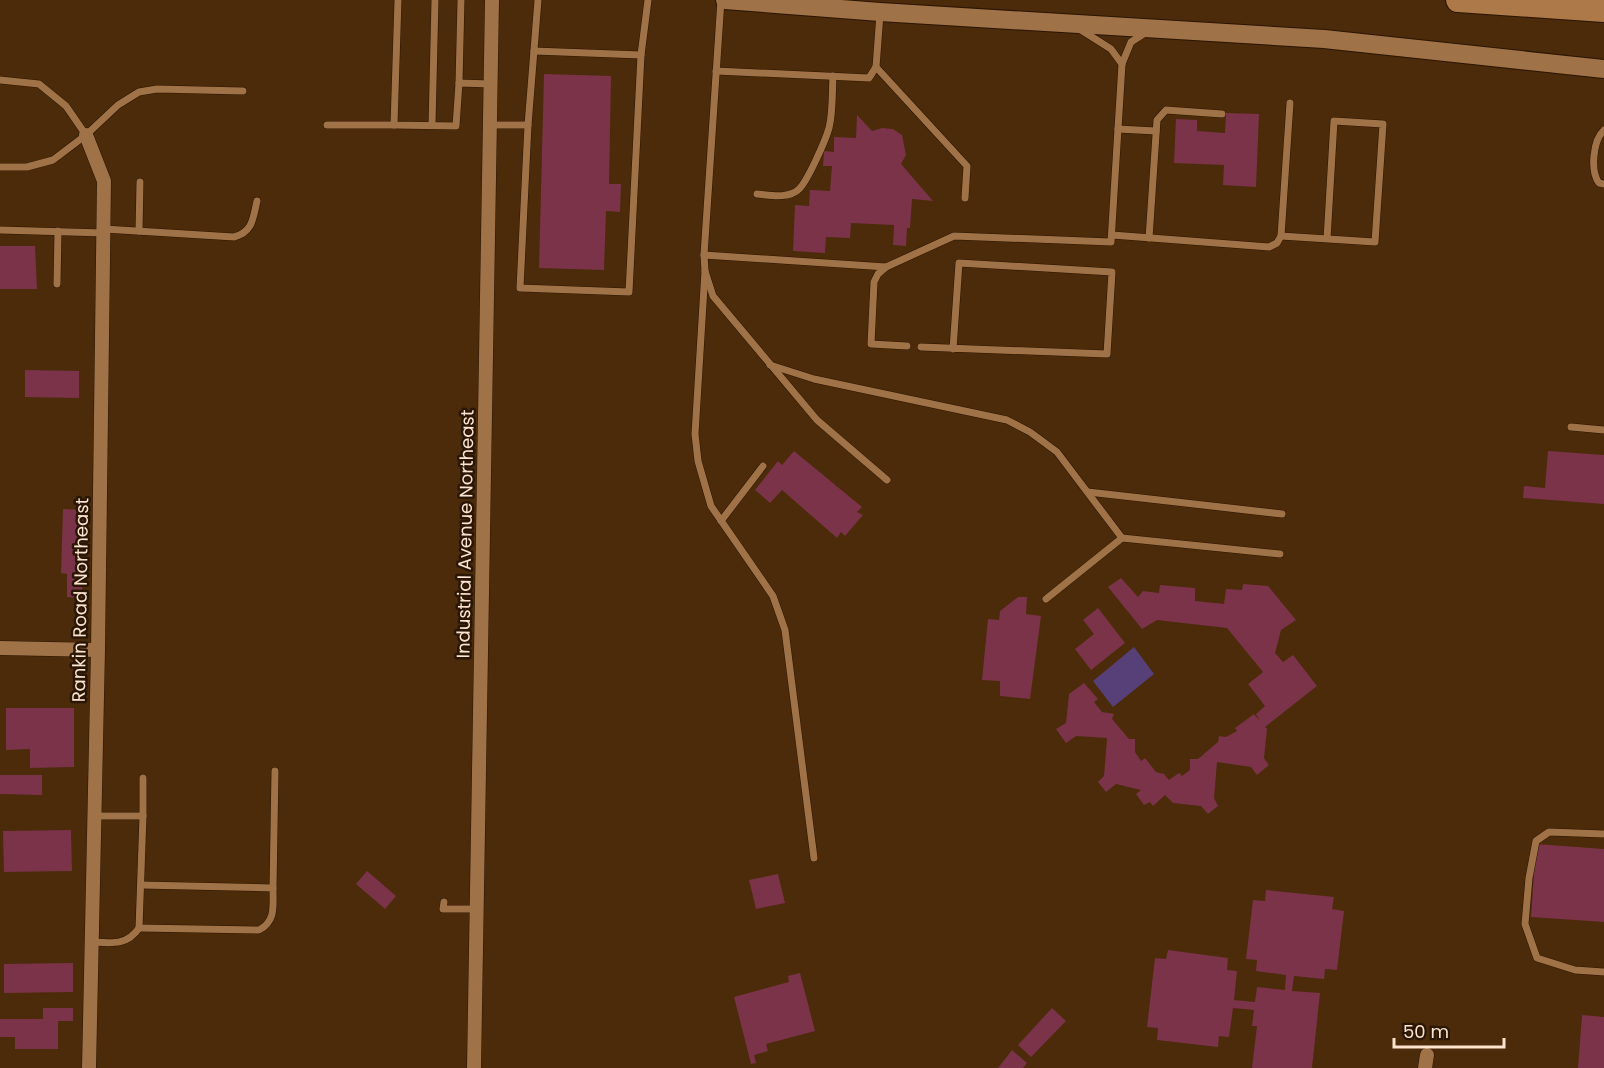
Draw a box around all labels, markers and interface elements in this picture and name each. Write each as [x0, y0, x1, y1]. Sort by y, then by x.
street label: Industrial Avenue Northeast [450, 409, 480, 659]
street label: Rankin Road Northeast [66, 498, 94, 702]
scale bar [1394, 1011, 1504, 1049]
text: 50 m [1403, 1019, 1449, 1044]

